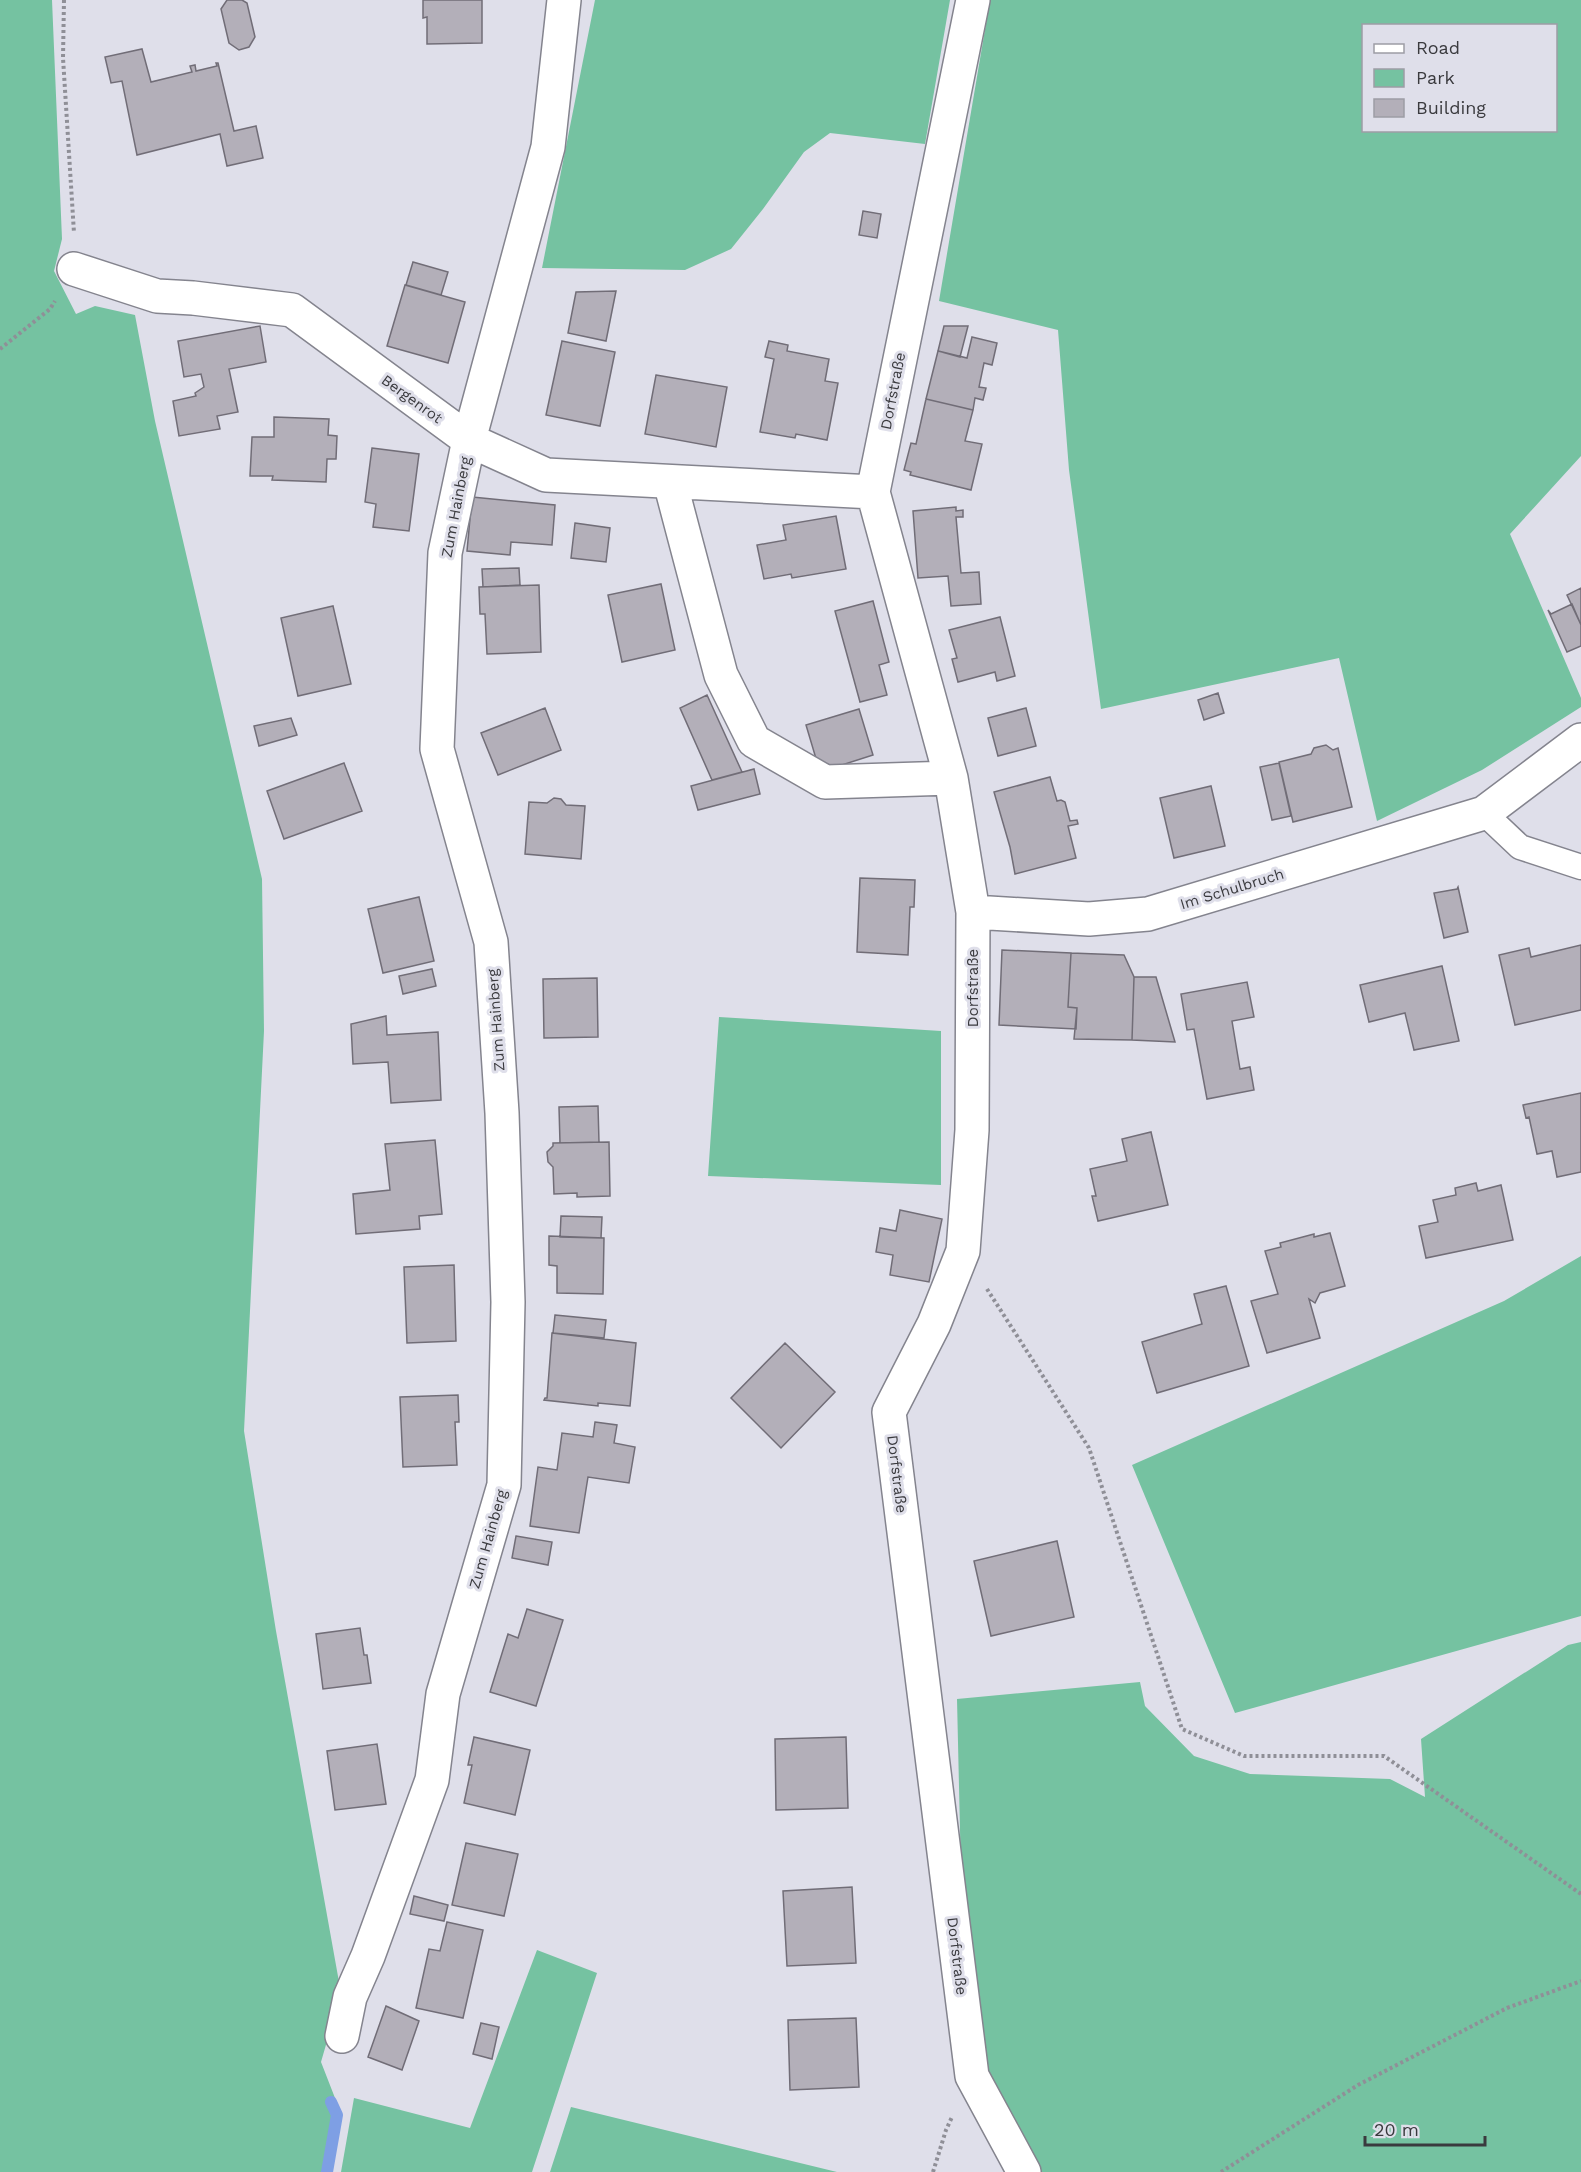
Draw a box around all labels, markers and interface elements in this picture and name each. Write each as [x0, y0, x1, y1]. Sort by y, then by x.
legend [1362, 24, 1557, 132]
text: Road [1416, 37, 1460, 58]
text: Park [1416, 67, 1455, 88]
text: Building [1416, 97, 1486, 118]
street label: Dorfstraße [877, 351, 909, 431]
street label: Bergenrot [378, 371, 447, 428]
street label: Zum Hainberg [437, 455, 475, 559]
street label: Im Schulbruch [1178, 865, 1286, 913]
street label: Dorfstraße [964, 949, 982, 1027]
street label: Zum Hainberg [483, 968, 509, 1072]
street label: Dorfstraße [883, 1434, 911, 1514]
street label: Zum Hainberg [465, 1487, 511, 1591]
street label: Dorfstraße [943, 1916, 971, 1996]
scale bar [1365, 2109, 1485, 2147]
text: 20 m [1374, 2119, 1419, 2140]

